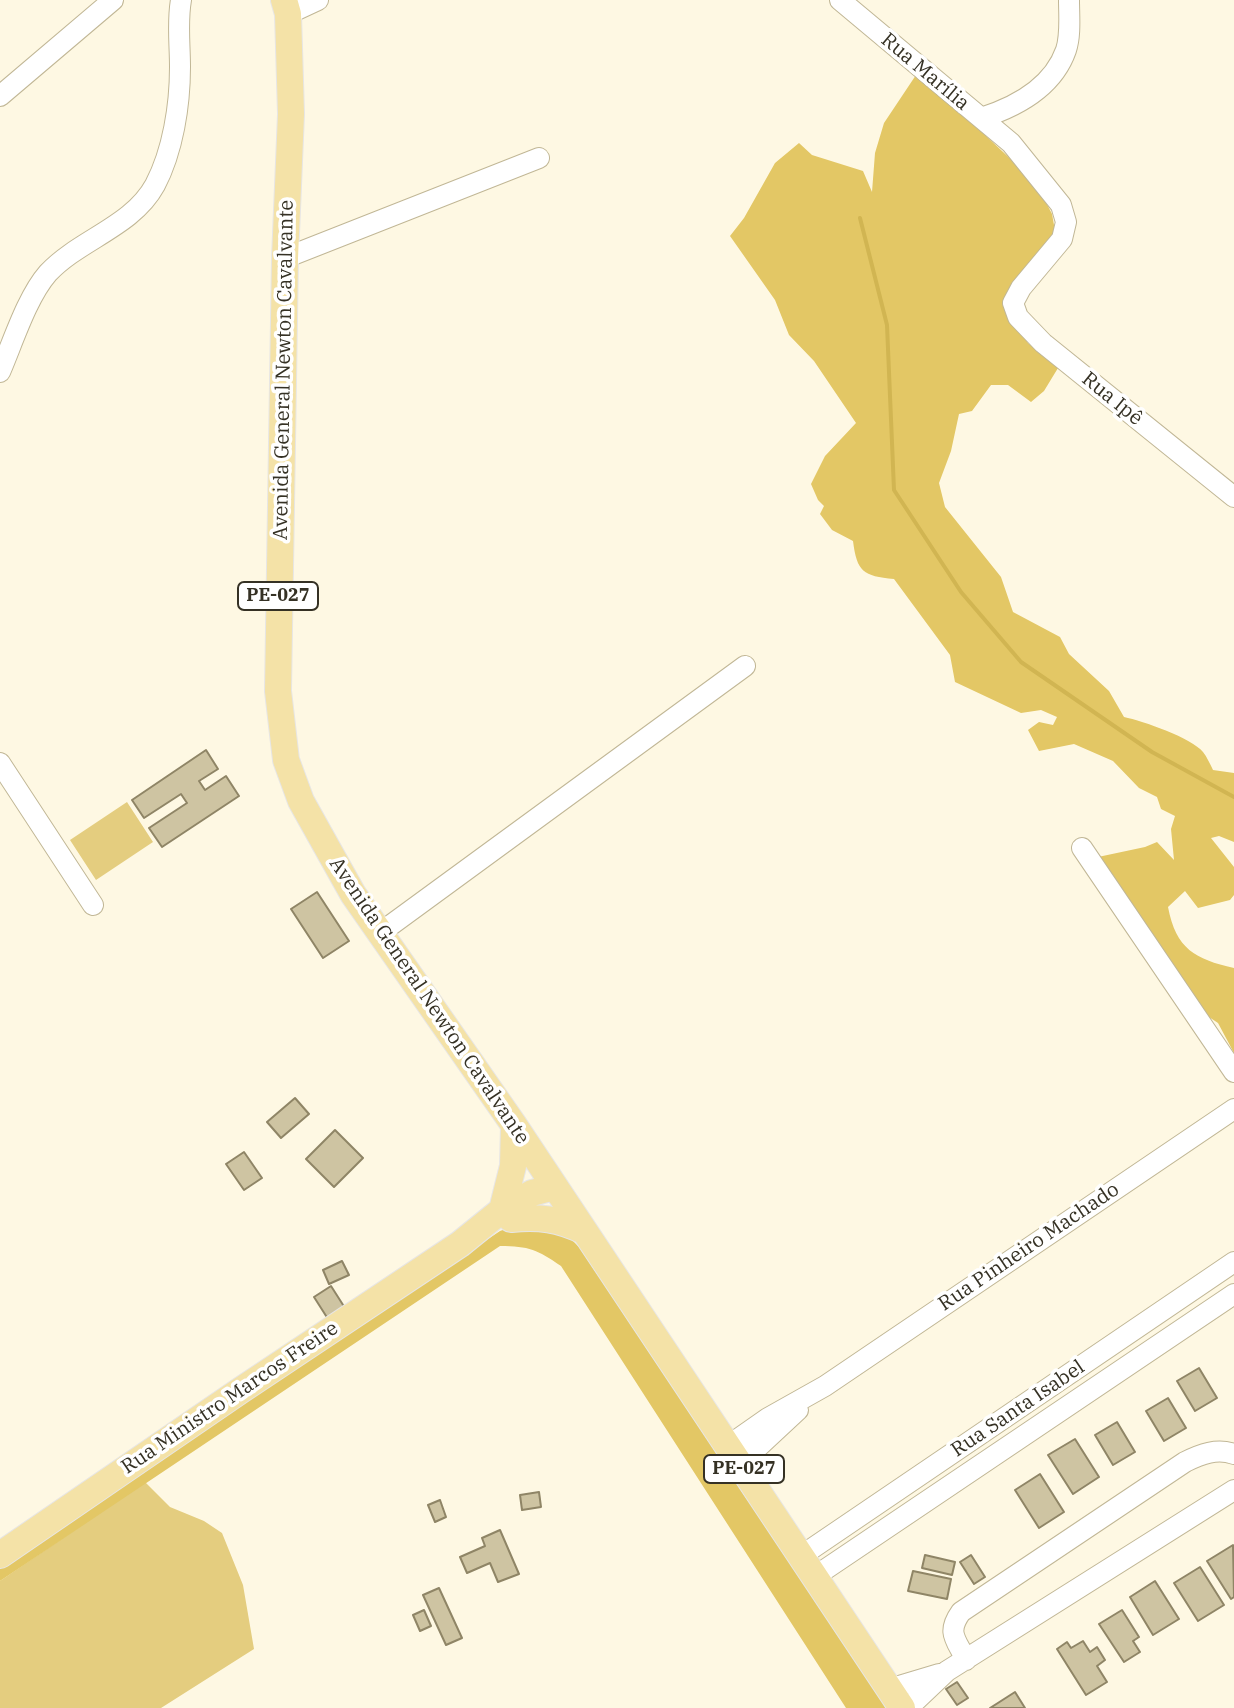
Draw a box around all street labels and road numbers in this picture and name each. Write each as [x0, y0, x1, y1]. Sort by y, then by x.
street label: Rua Marília [876, 28, 974, 116]
street label: Avenida General Newton Cavalvante [269, 200, 299, 540]
street label: Rua Ipê [1077, 367, 1147, 431]
road number: PE-027 [238, 582, 318, 610]
street label: Avenida General Newton Cavalvante [324, 853, 534, 1149]
street label: Rua Pinheiro Machado [934, 1178, 1124, 1316]
street label: Rua Ministro Marcos Freire [117, 1316, 343, 1480]
street label: Rua Santa Isabel [947, 1356, 1089, 1462]
road number: PE-027 [704, 1455, 784, 1483]

